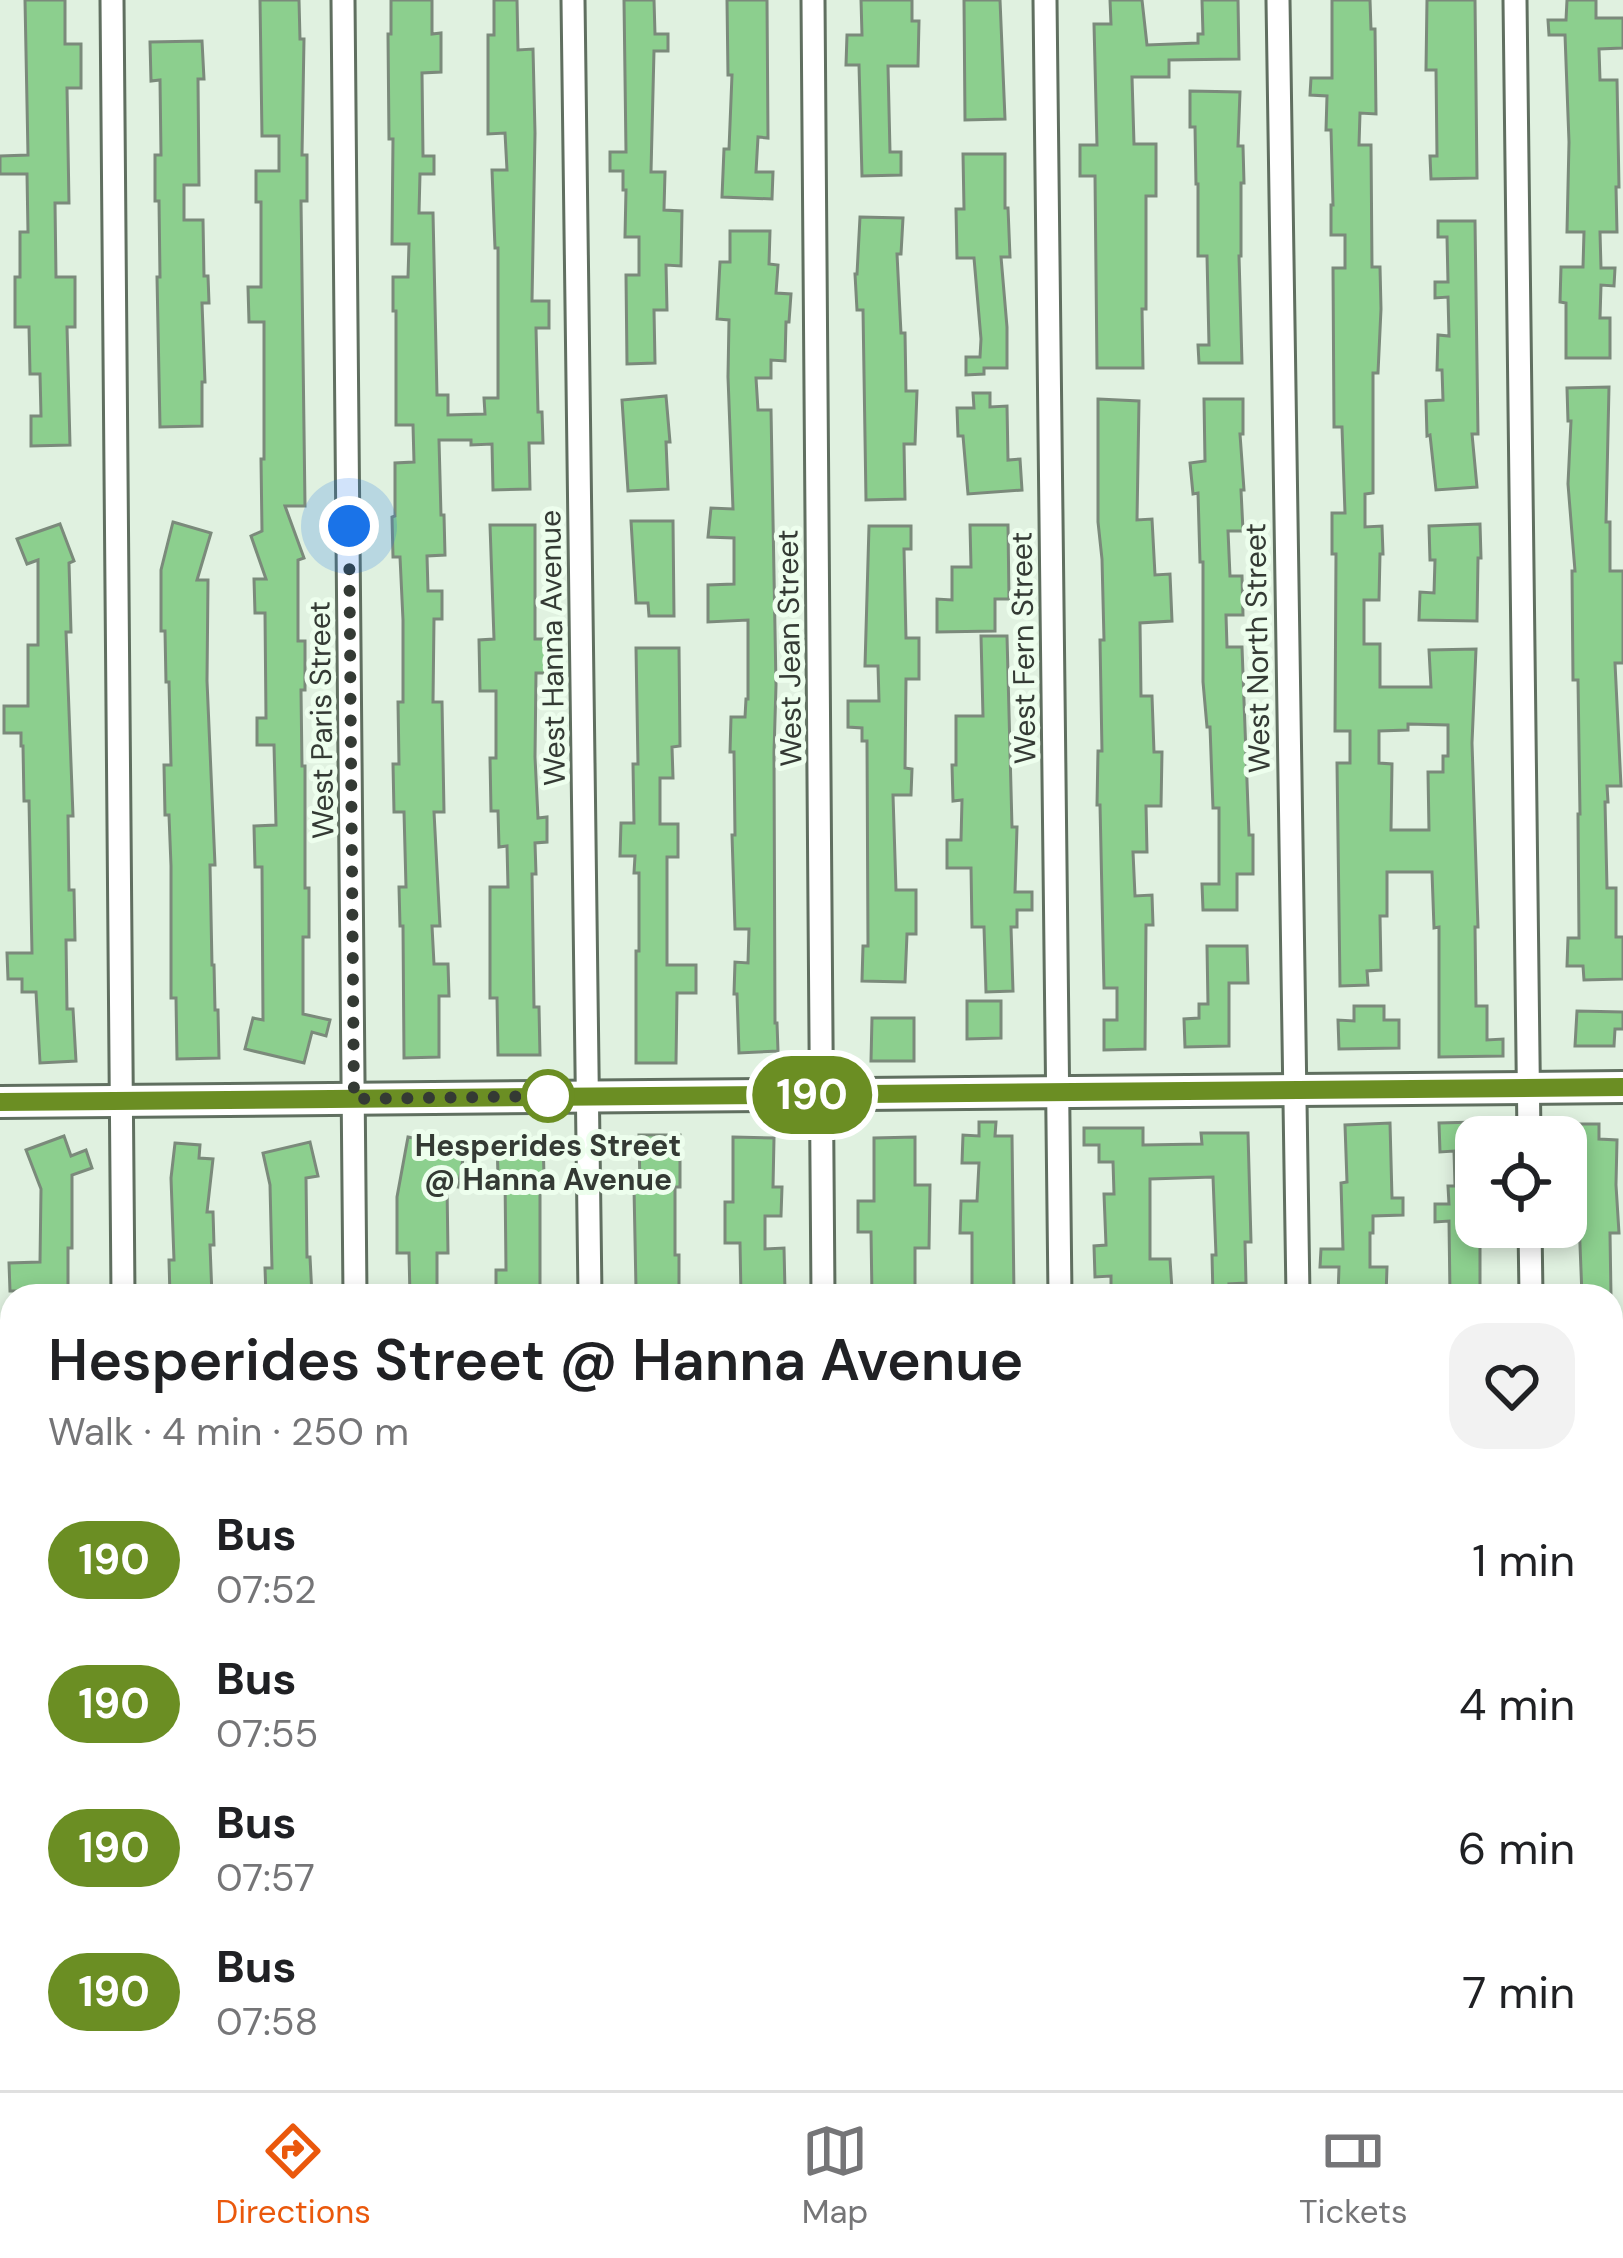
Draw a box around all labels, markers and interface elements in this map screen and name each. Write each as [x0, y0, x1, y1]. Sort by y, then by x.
your location [319, 496, 379, 556]
street label: West Hanna Avenue [530, 510, 574, 786]
street label: West North Street [1235, 523, 1279, 773]
street label: West Jean Street [767, 529, 811, 767]
street label: West Fern Street [1001, 531, 1045, 765]
street label: West Paris Street [299, 601, 343, 839]
line badge: 190 [743, 1056, 881, 1134]
text: 190 [776, 1067, 848, 1122]
marker: Hesperides Street @ Hanna Avenue [523, 1071, 573, 1121]
map controls [1455, 1116, 1587, 1248]
button: locate [1455, 1116, 1587, 1248]
place label: Hesperides Street @ Hanna Avenue [415, 1126, 681, 1199]
text: Hesperides Street @ Hanna Avenue [48, 1323, 1023, 1398]
button: heart [1449, 1323, 1575, 1449]
text: Walk · 4 min · 250 m [48, 1406, 409, 1457]
text: Bus [216, 1505, 296, 1564]
text: 1 min [1472, 1531, 1575, 1590]
text: 190 [78, 1532, 150, 1587]
text: 07:52 [216, 1564, 316, 1615]
text: Bus [216, 1649, 296, 1708]
text: 4 min [1459, 1675, 1575, 1734]
text: 190 [78, 1676, 150, 1731]
text: 07:55 [216, 1708, 318, 1759]
text: Bus [216, 1793, 296, 1852]
text: 6 min [1458, 1819, 1575, 1878]
text: 190 [78, 1820, 150, 1875]
text: 07:57 [216, 1852, 315, 1903]
text: Bus [216, 1937, 296, 1996]
text: 7 min [1462, 1963, 1575, 2022]
text: 190 [78, 1964, 150, 2019]
text: 07:58 [216, 1996, 318, 2047]
tab: Directions [215, 2118, 371, 2233]
tab: Map [802, 2118, 868, 2233]
tab: Tickets [1299, 2118, 1408, 2233]

